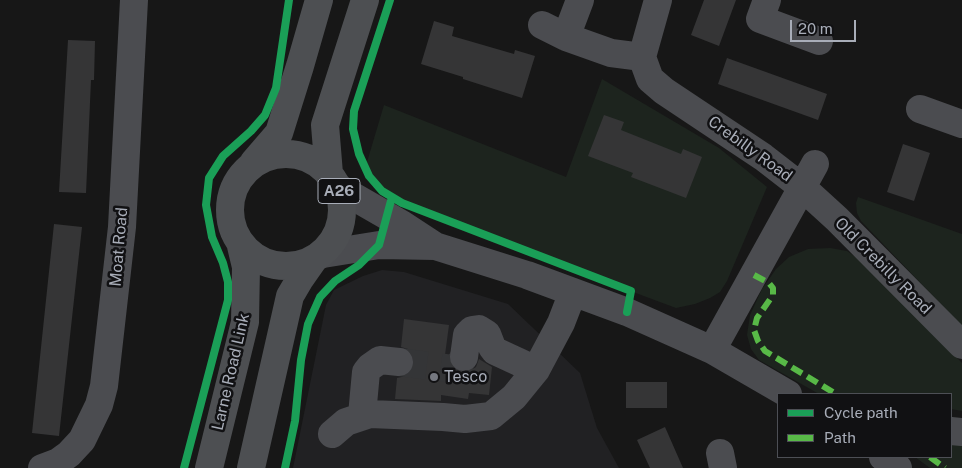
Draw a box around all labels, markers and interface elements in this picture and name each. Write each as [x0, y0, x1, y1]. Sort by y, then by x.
scale bar [792, 10, 858, 42]
text: 20 m [798, 20, 833, 37]
street label: Crebilly Road [704, 112, 796, 186]
road number: A26 [318, 178, 360, 204]
street label: Moat Road [106, 207, 132, 287]
street label: Old Crebilly Road [831, 214, 935, 318]
street label: Larne Road Link [208, 312, 254, 432]
place label: Tesco [444, 367, 487, 387]
marker: Tesco [428, 371, 440, 383]
legend [777, 393, 952, 458]
text: Cycle path [824, 404, 898, 421]
text: Path [824, 429, 856, 446]

